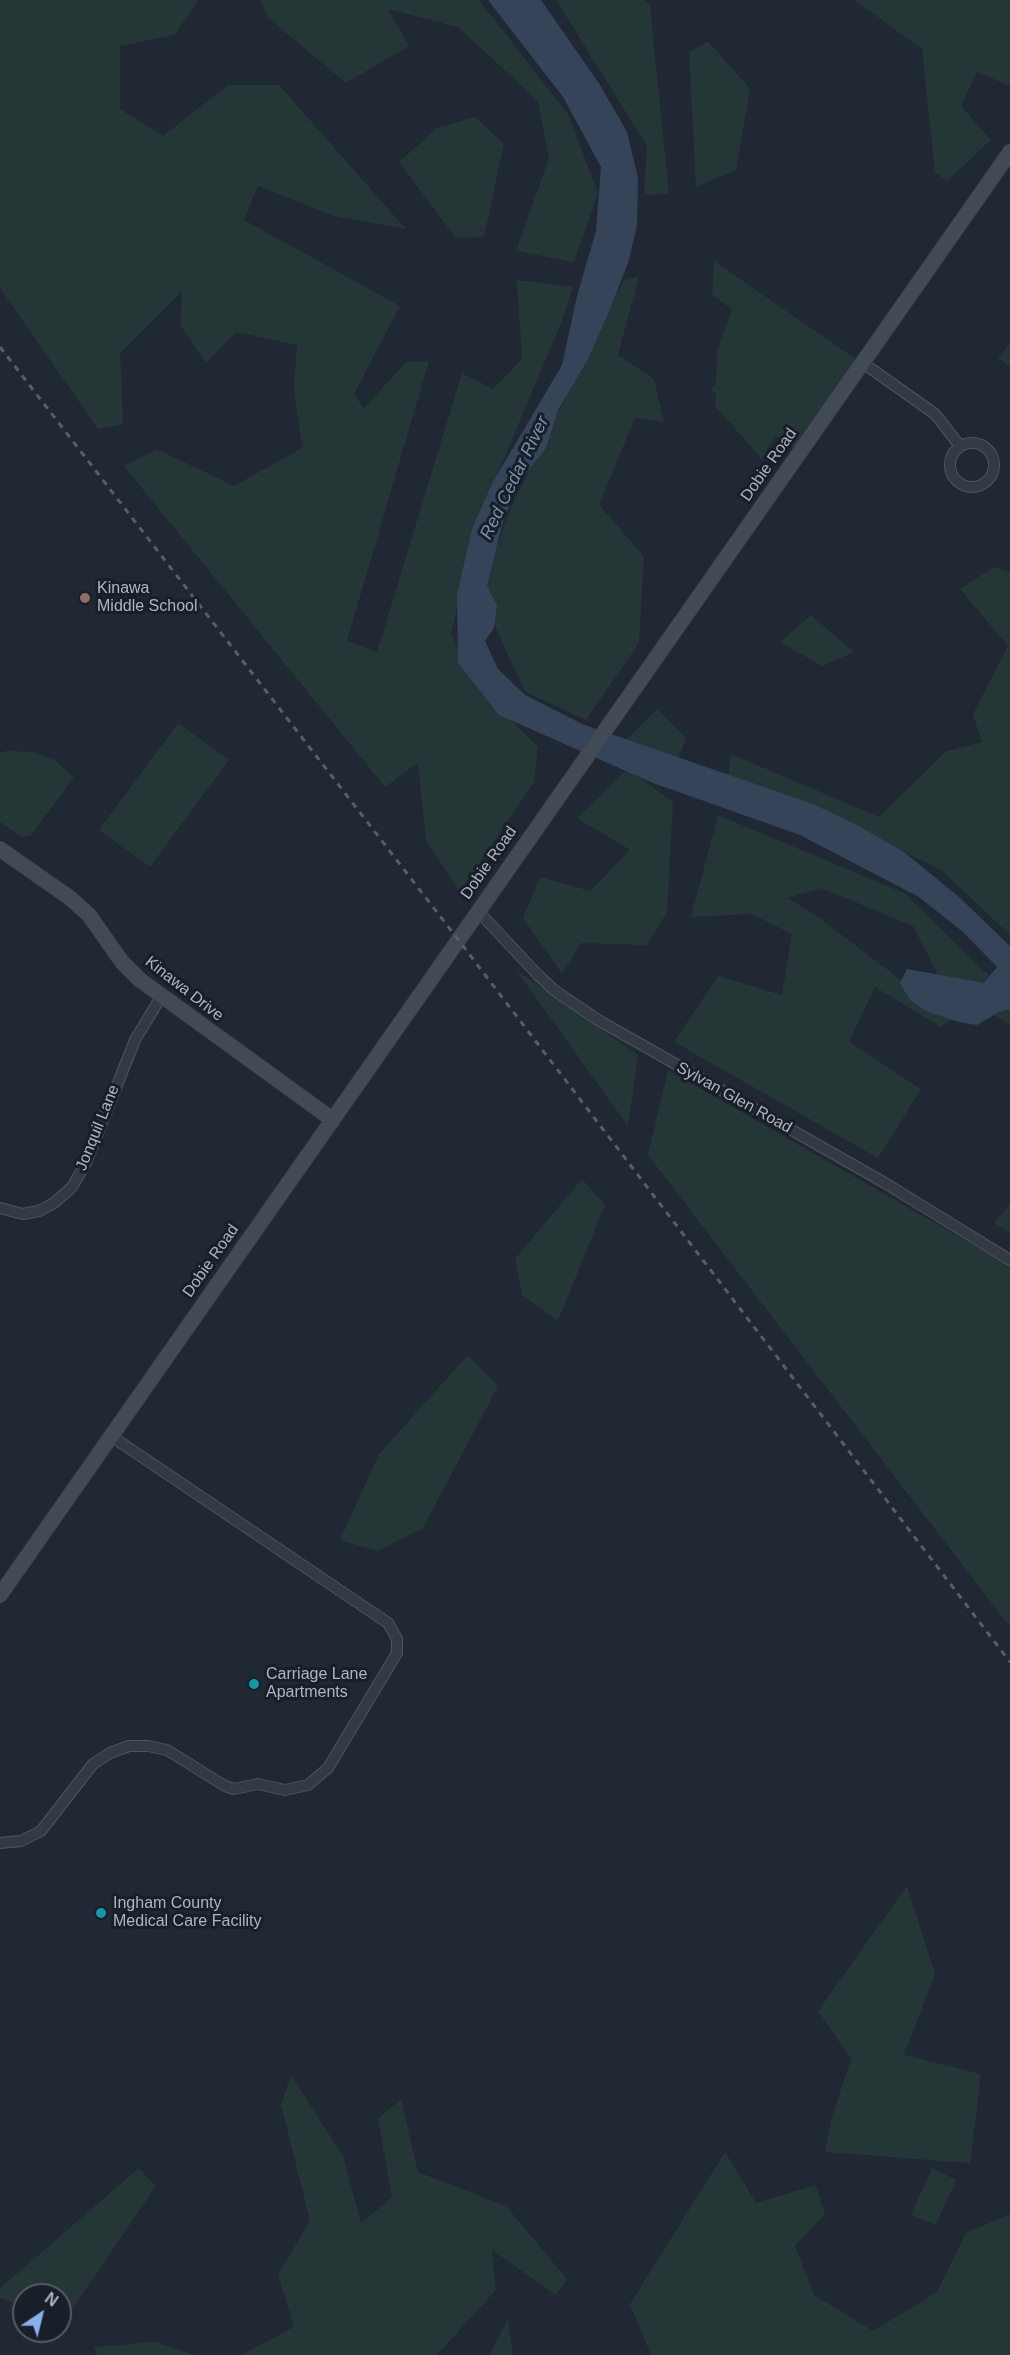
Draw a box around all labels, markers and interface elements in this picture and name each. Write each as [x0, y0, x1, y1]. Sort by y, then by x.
water label: Red Cedar River [476, 413, 554, 543]
street label: Dobie Road [737, 425, 801, 505]
place label: Kinawa Middle School [97, 579, 198, 617]
marker: Kinawa Middle School [78, 591, 92, 605]
street label: Dobie Road [457, 823, 521, 903]
street label: Kinawa Drive [141, 952, 227, 1026]
street label: Sylvan Glen Road [673, 1058, 795, 1138]
street label: Jonquil Lane [72, 1082, 124, 1174]
street label: Dobie Road [179, 1221, 243, 1301]
place label: Carriage Lane Apartments [266, 1665, 367, 1703]
marker: Carriage Lane Apartments [247, 1677, 261, 1691]
place label: Ingham County Medical Care Facility [113, 1894, 261, 1932]
marker: Ingham County Medical Care Facility [94, 1906, 108, 1920]
north arrow [12, 2283, 72, 2343]
text: N [42, 2289, 61, 2310]

